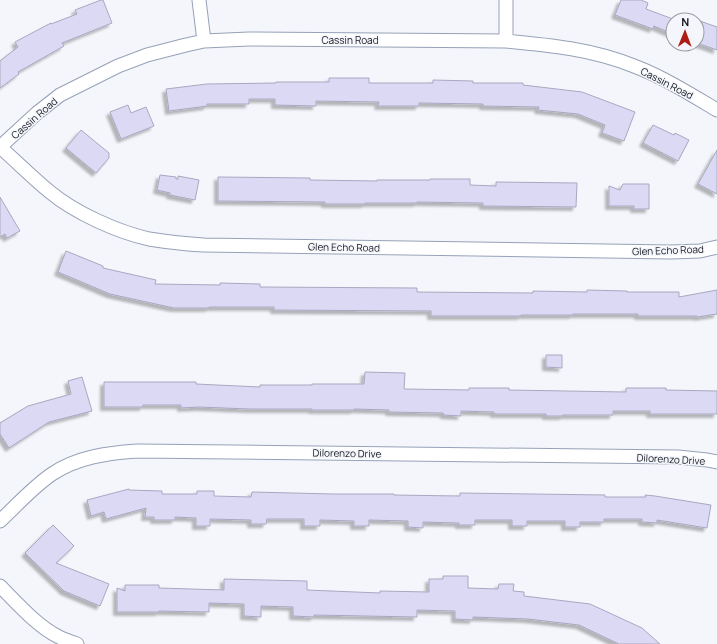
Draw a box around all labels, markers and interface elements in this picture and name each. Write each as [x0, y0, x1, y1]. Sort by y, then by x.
north arrow [665, 12, 705, 52]
text: N [681, 14, 689, 29]
street label: Cassin Road [321, 33, 379, 47]
street label: Cassin Road [638, 64, 696, 102]
street label: Cassin Road [8, 94, 60, 142]
street label: Glen Echo Road [308, 239, 380, 255]
street label: Glen Echo Road [632, 242, 704, 258]
street label: Dilorenzo Drive [313, 445, 382, 461]
street label: Dilorenzo Drive [636, 450, 706, 468]

